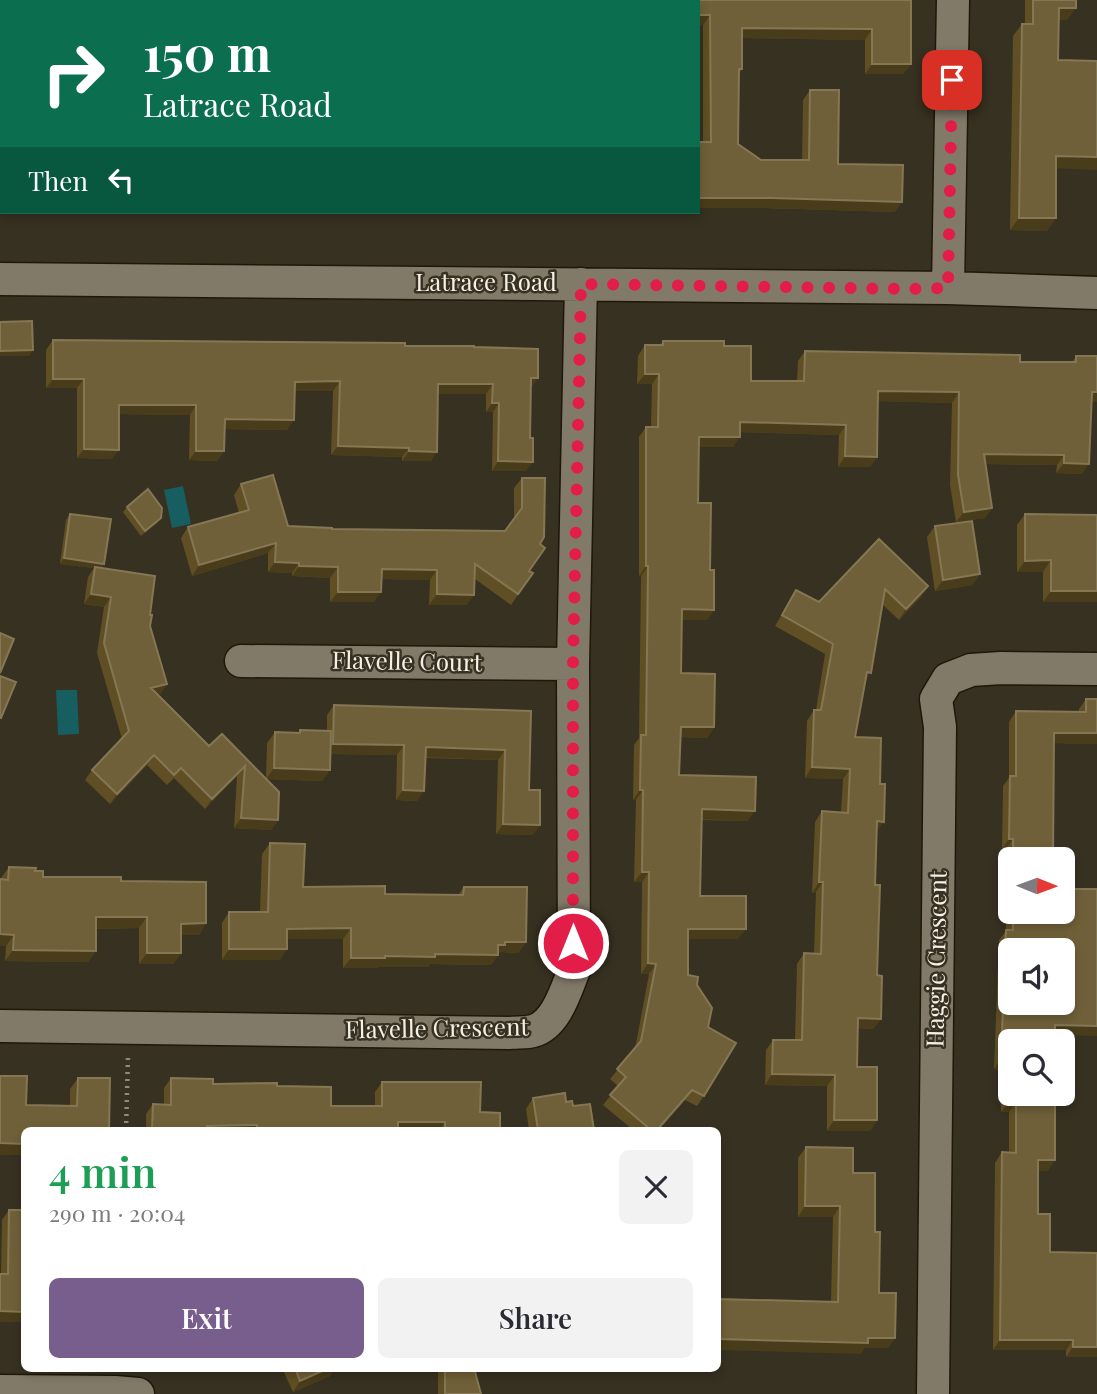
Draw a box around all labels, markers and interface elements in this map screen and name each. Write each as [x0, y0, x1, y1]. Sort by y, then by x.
text: 150 m [143, 19, 271, 84]
icon: right [28, 28, 119, 119]
pin [922, 50, 982, 110]
icon: arrive [933, 61, 971, 99]
text: Latrace Road [143, 82, 332, 125]
icon: left [102, 161, 140, 199]
text: Then [28, 163, 88, 198]
street label: Latrace Road [415, 265, 557, 297]
street label: Flavelle Court [332, 643, 483, 677]
north arrow [998, 847, 1074, 924]
map controls [998, 847, 1075, 1106]
street label: Haggie Crescent [917, 870, 953, 1048]
position arrow [536, 906, 610, 980]
button: sound [998, 938, 1075, 1015]
street label: Flavelle Crescent [345, 1009, 530, 1045]
button: search [998, 1029, 1075, 1106]
text: 4 min [49, 1143, 157, 1199]
button: close [619, 1150, 693, 1224]
text: 290 m · 20:04 [49, 1197, 185, 1228]
button: Exit [49, 1278, 364, 1358]
button: Share [378, 1278, 693, 1358]

